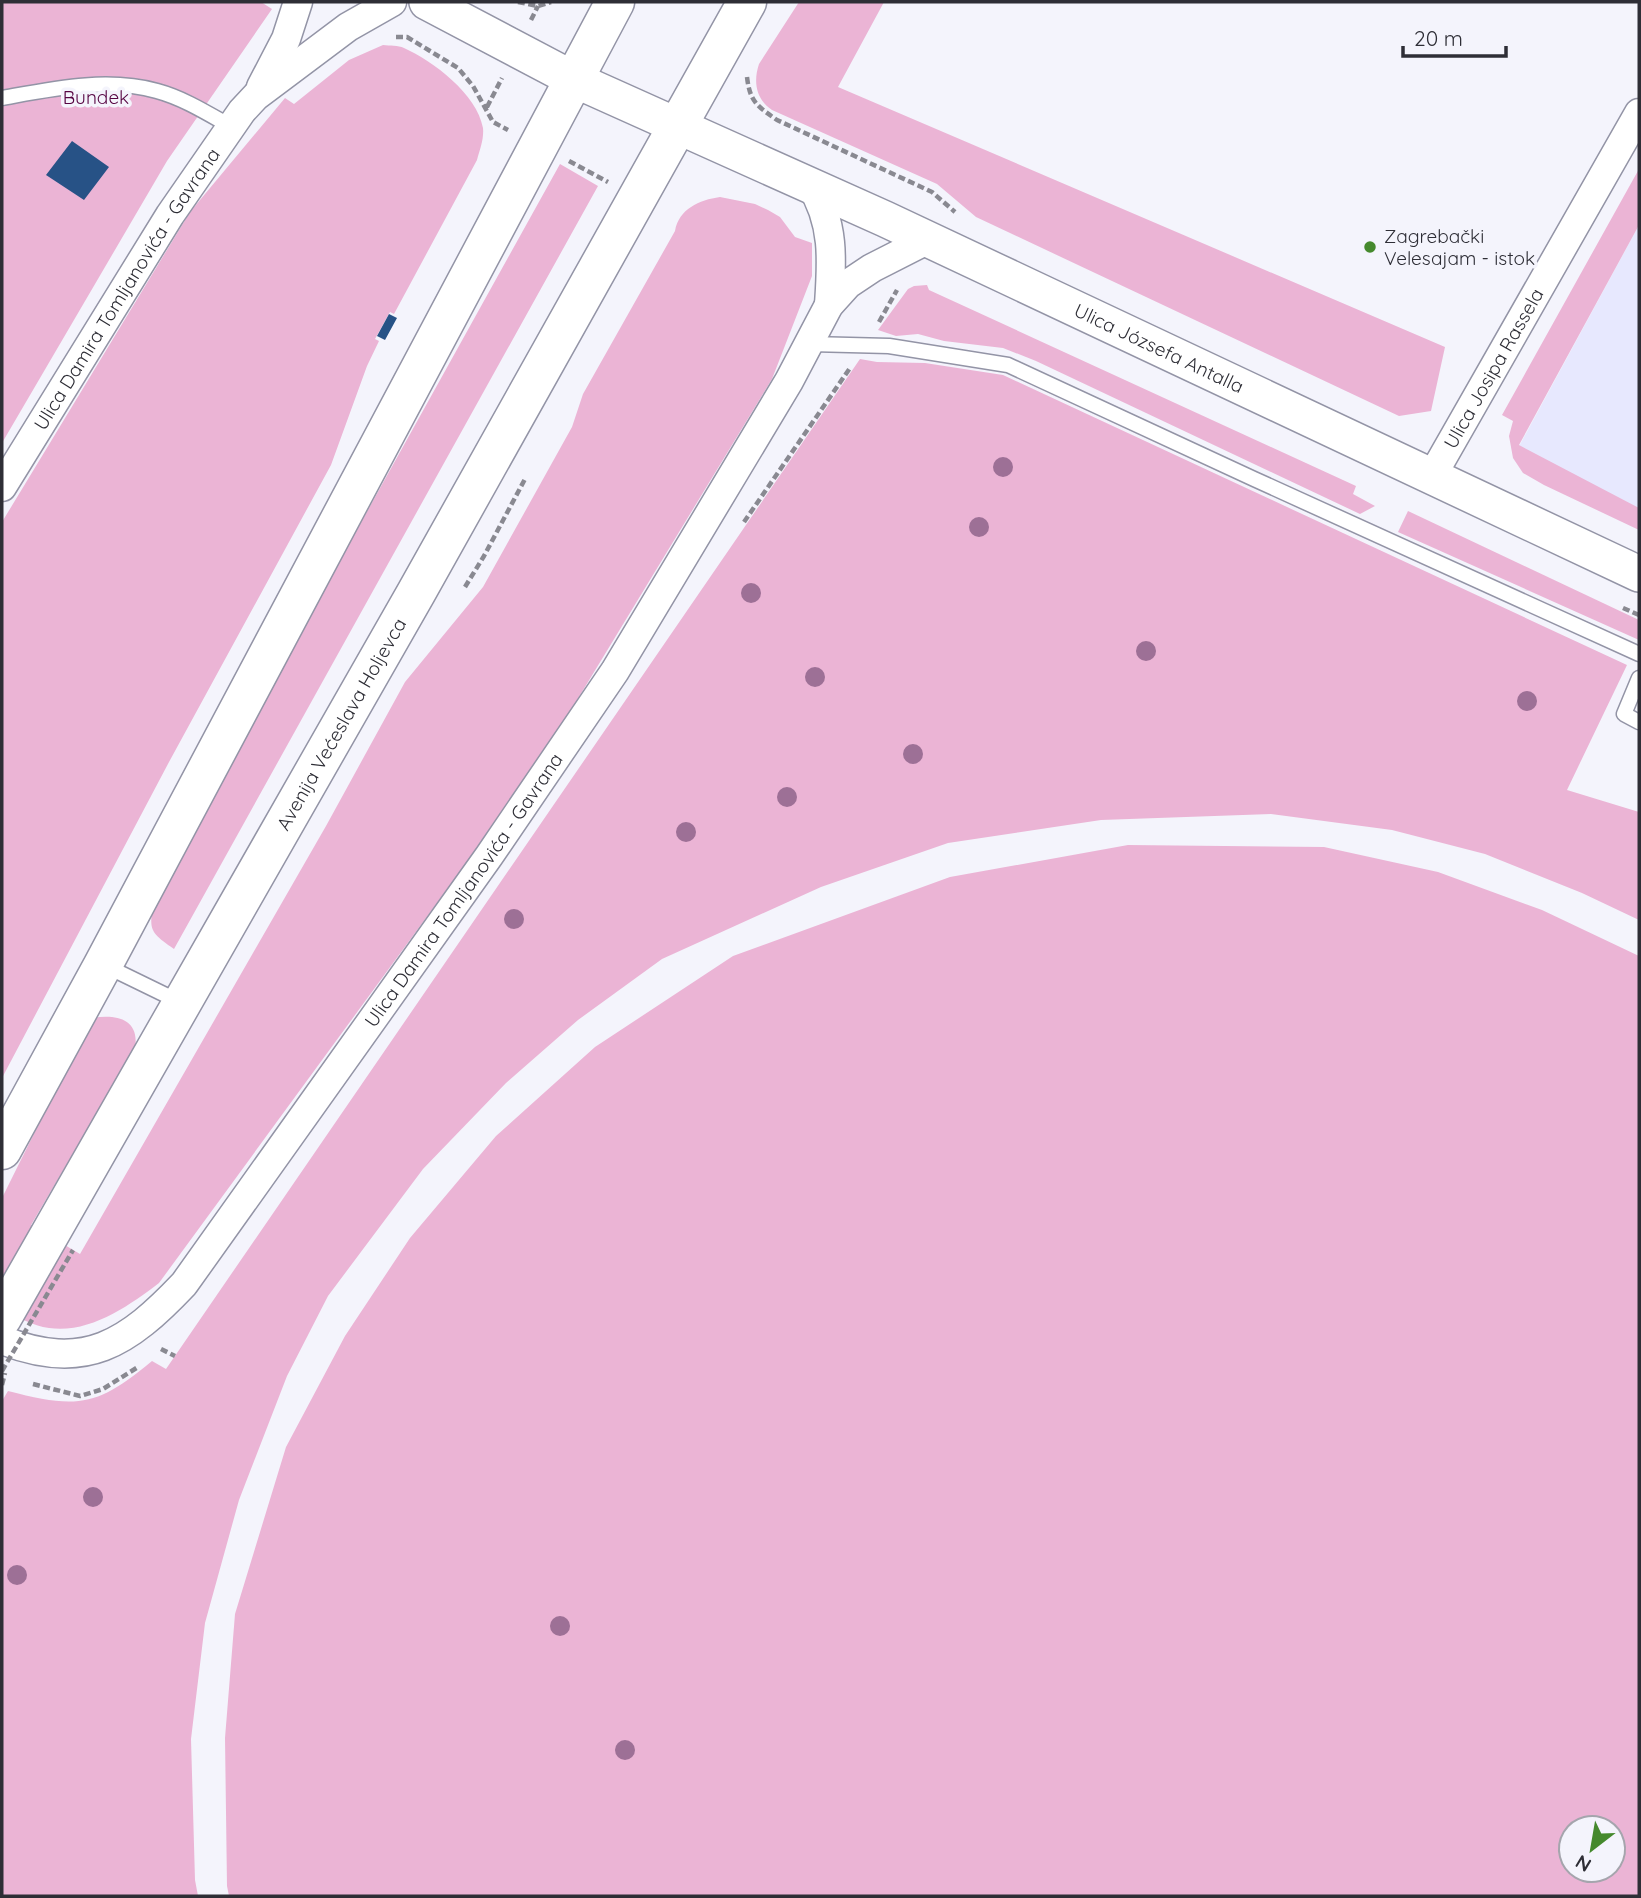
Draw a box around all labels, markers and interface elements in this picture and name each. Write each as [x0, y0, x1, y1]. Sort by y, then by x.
scale bar [1403, 14, 1506, 58]
text: 20 m [1414, 25, 1463, 51]
park label: Bundek [63, 85, 129, 109]
street label: Ulica Damira Tomljanovića - Gavrana [28, 143, 225, 434]
place label: Zagrebački Velesajam - istok [1384, 224, 1535, 270]
marker: Zagrebački Velesajam - istok [1362, 239, 1378, 255]
street label: Ulica Josipa Rassela [1438, 284, 1549, 453]
street label: Ulica Józsefa Antalla [1070, 298, 1248, 398]
street label: Avenija Većeslava Holjevca [271, 614, 411, 834]
street label: Ulica Damira Tomljanovića - Gavrana [359, 748, 568, 1032]
north arrow [1557, 1814, 1627, 1884]
text: N [1571, 1850, 1595, 1877]

